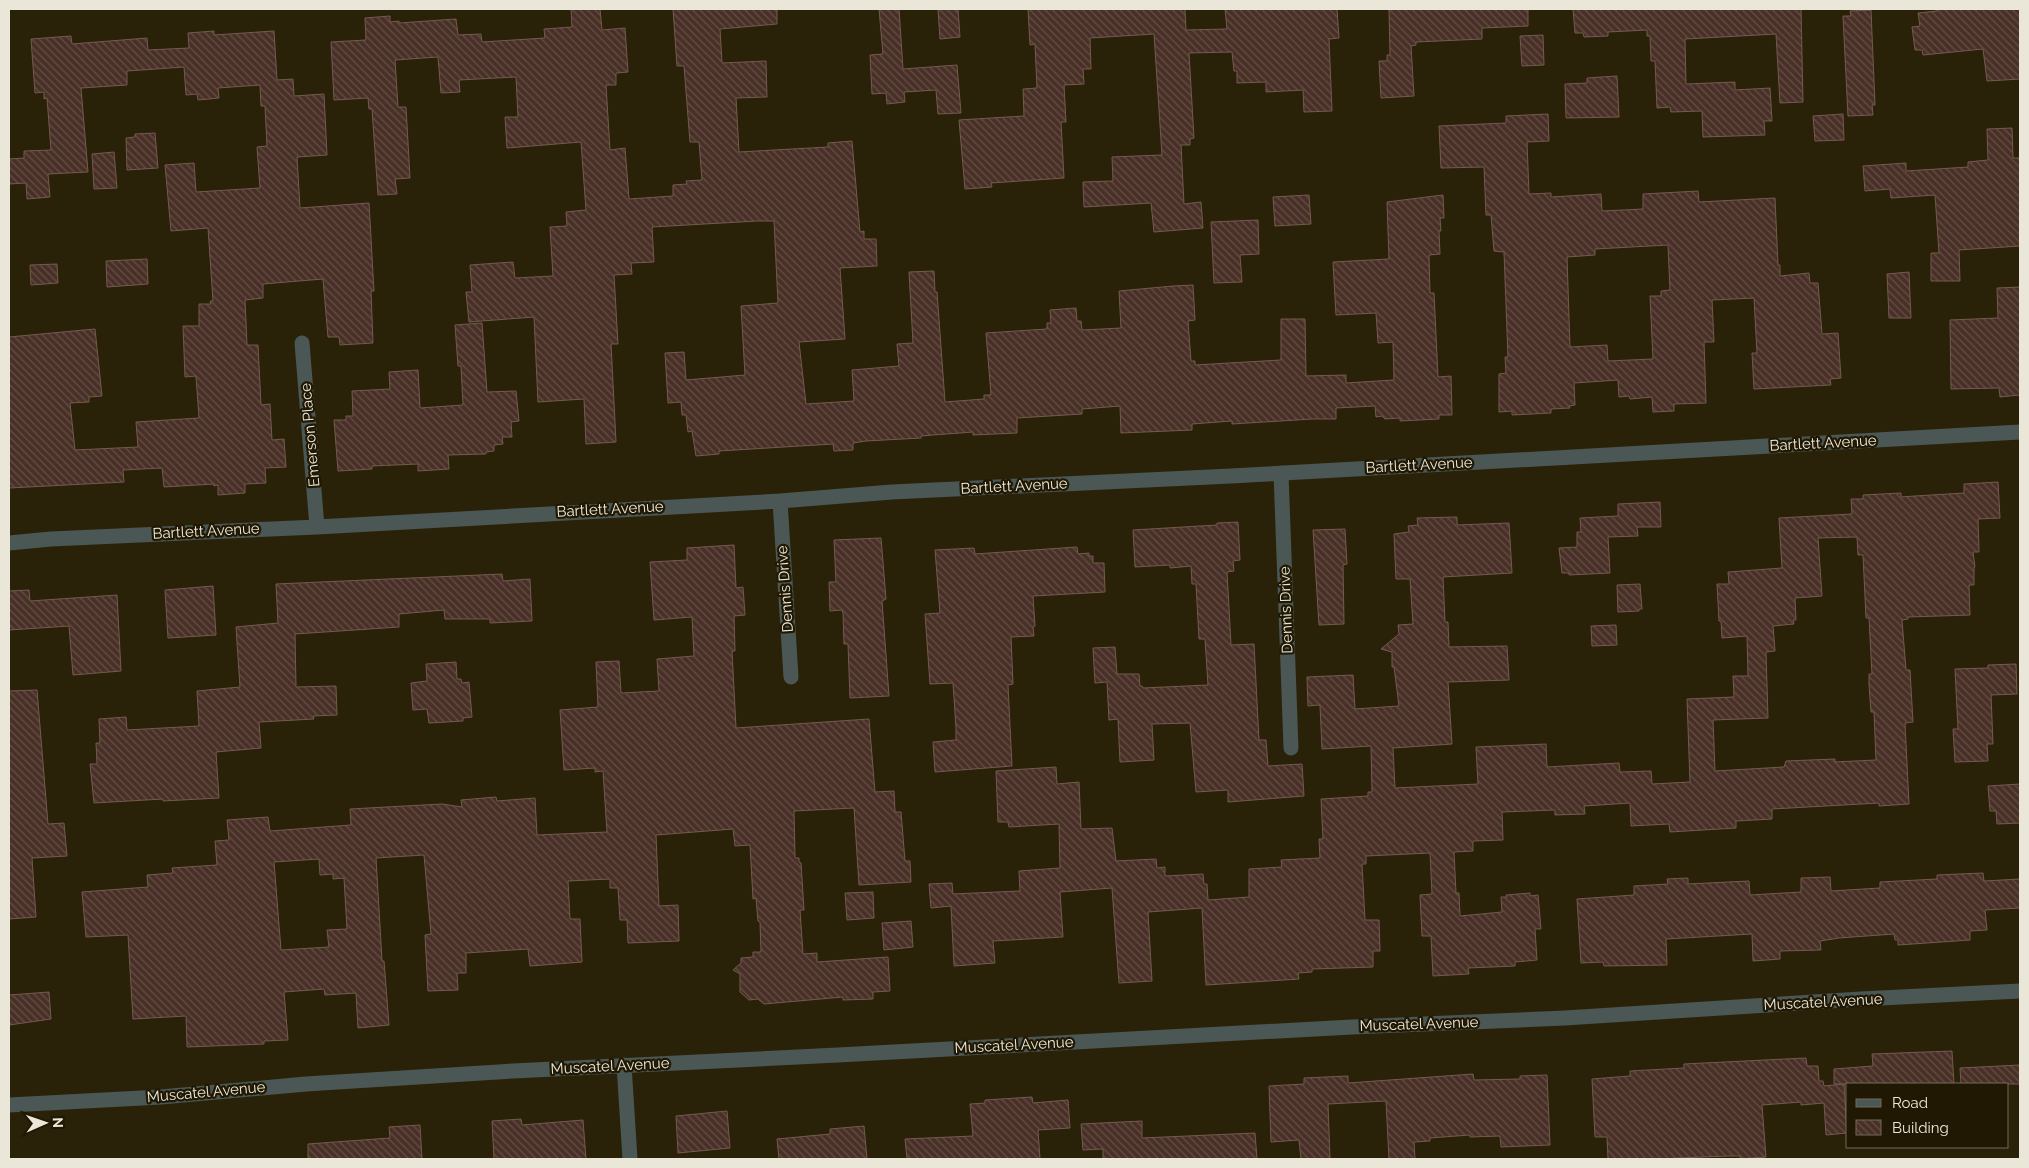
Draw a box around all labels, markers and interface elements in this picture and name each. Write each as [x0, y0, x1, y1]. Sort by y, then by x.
street label: Emerson Place [296, 382, 324, 488]
street label: Bartlett Avenue [1769, 431, 1877, 455]
street label: Bartlett Avenue [1365, 453, 1473, 477]
street label: Bartlett Avenue [960, 474, 1068, 498]
street label: Bartlett Avenue [556, 497, 664, 521]
street label: Bartlett Avenue [152, 519, 260, 543]
street label: Dennis Drive [773, 545, 797, 633]
street label: Dennis Drive [1275, 566, 1297, 654]
street label: Muscatel Avenue [1763, 990, 1883, 1014]
street label: Muscatel Avenue [1359, 1013, 1479, 1035]
street label: Muscatel Avenue [954, 1033, 1074, 1057]
street label: Muscatel Avenue [550, 1054, 670, 1078]
street label: Muscatel Avenue [146, 1078, 266, 1106]
legend [1846, 1083, 2009, 1148]
text: Road [1892, 1094, 1928, 1112]
north arrow [20, 1098, 70, 1148]
text: N [50, 1117, 66, 1128]
text: Building [1892, 1119, 1949, 1137]

